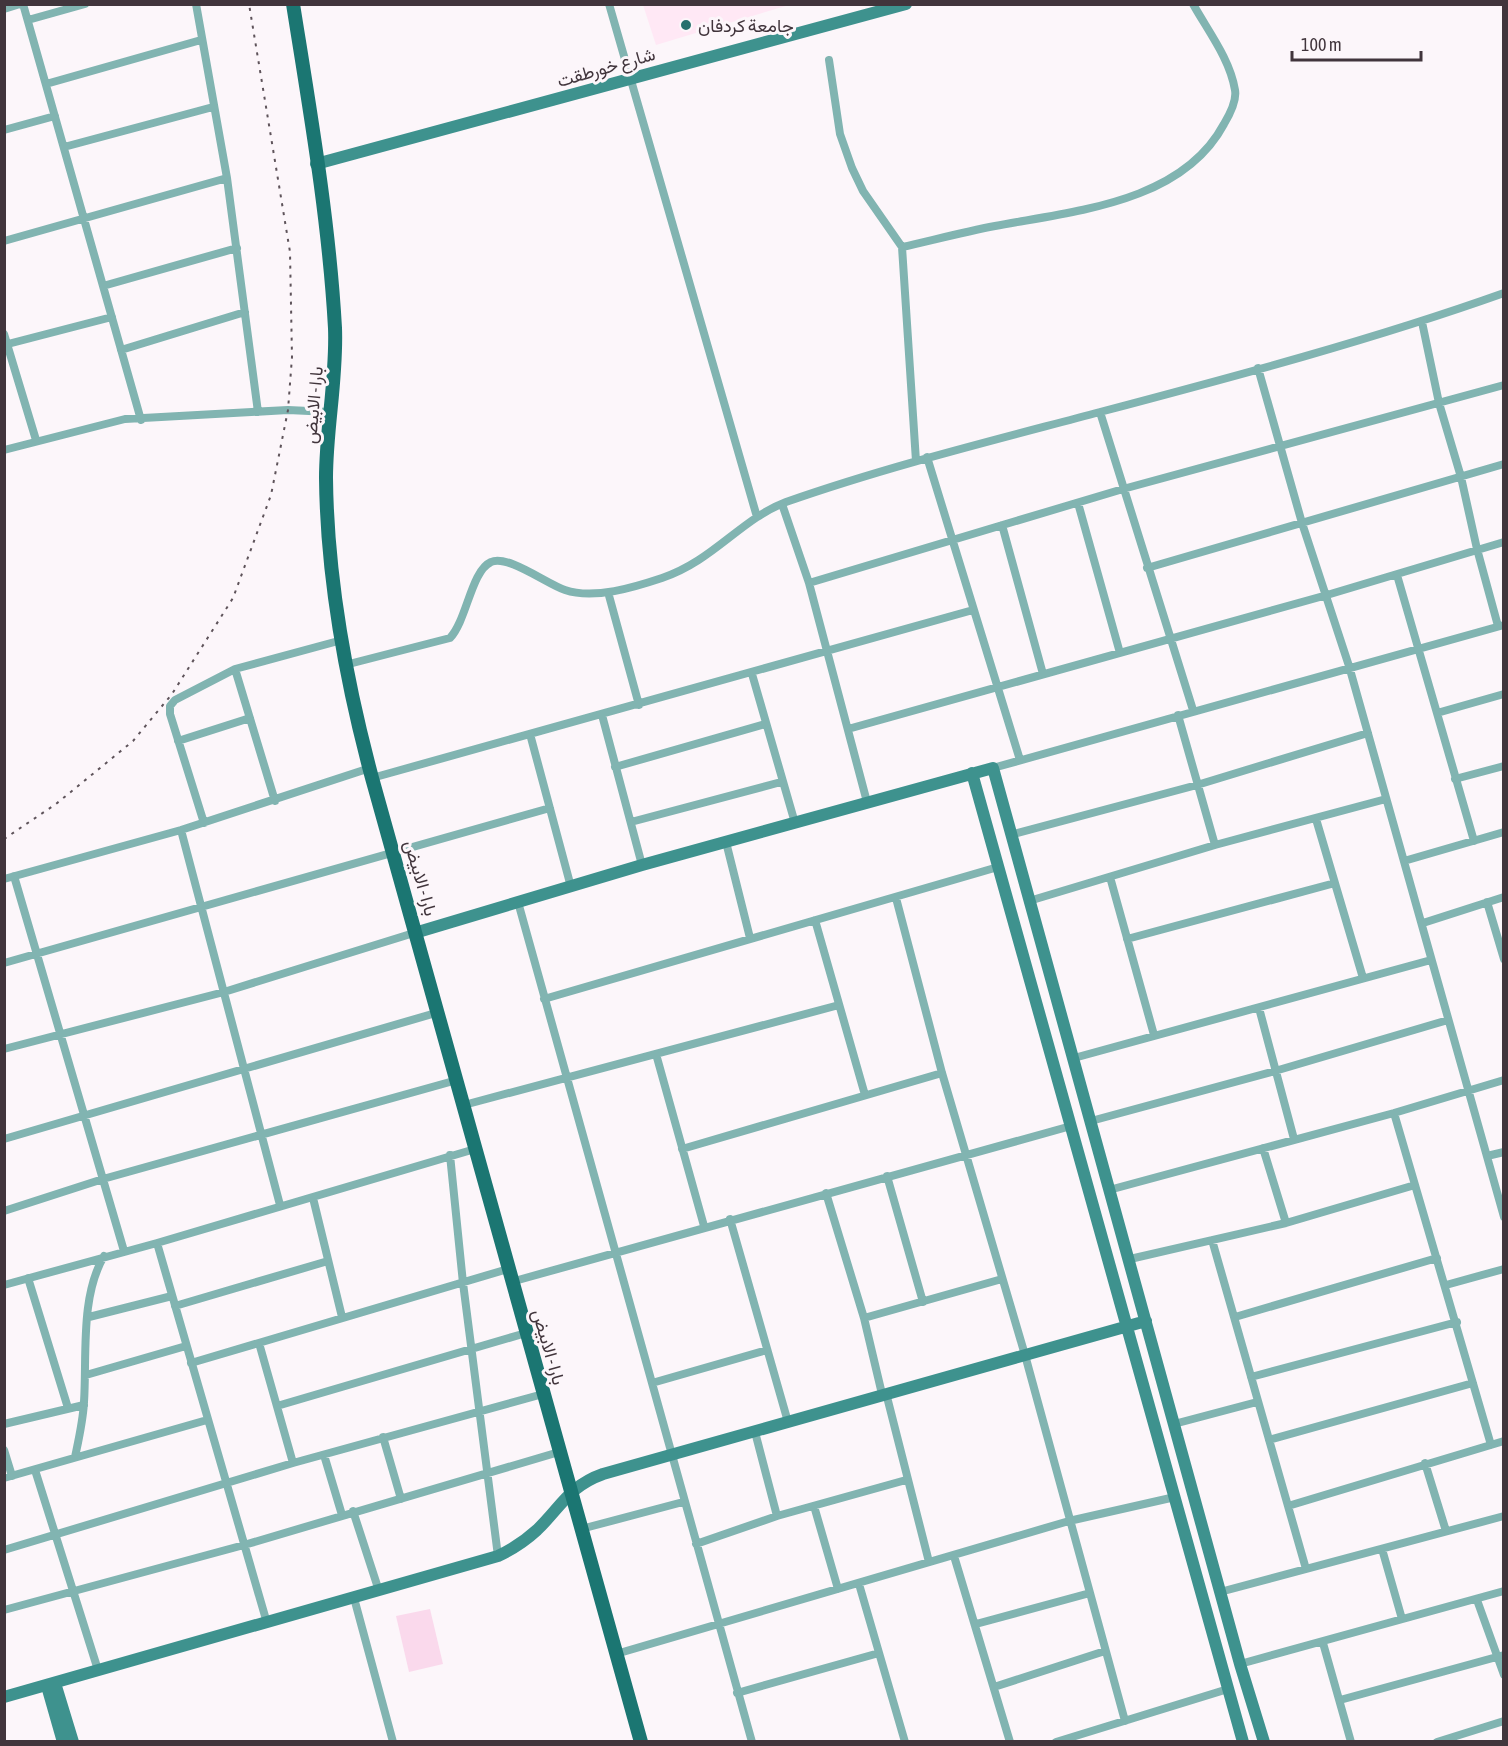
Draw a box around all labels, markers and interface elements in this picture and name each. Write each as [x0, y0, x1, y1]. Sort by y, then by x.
place label: جامعة كردفان [698, 15, 794, 37]
marker: جامعة كردفان [679, 18, 693, 32]
scale bar [1292, 24, 1421, 62]
text: 100 m [1301, 34, 1342, 55]
street label: شارع خورطقت [555, 43, 658, 93]
street label: بارا - الابيض [299, 365, 328, 445]
street label: بارا - الابيض [399, 838, 442, 919]
street label: بارا - الابيض [527, 1307, 570, 1388]

